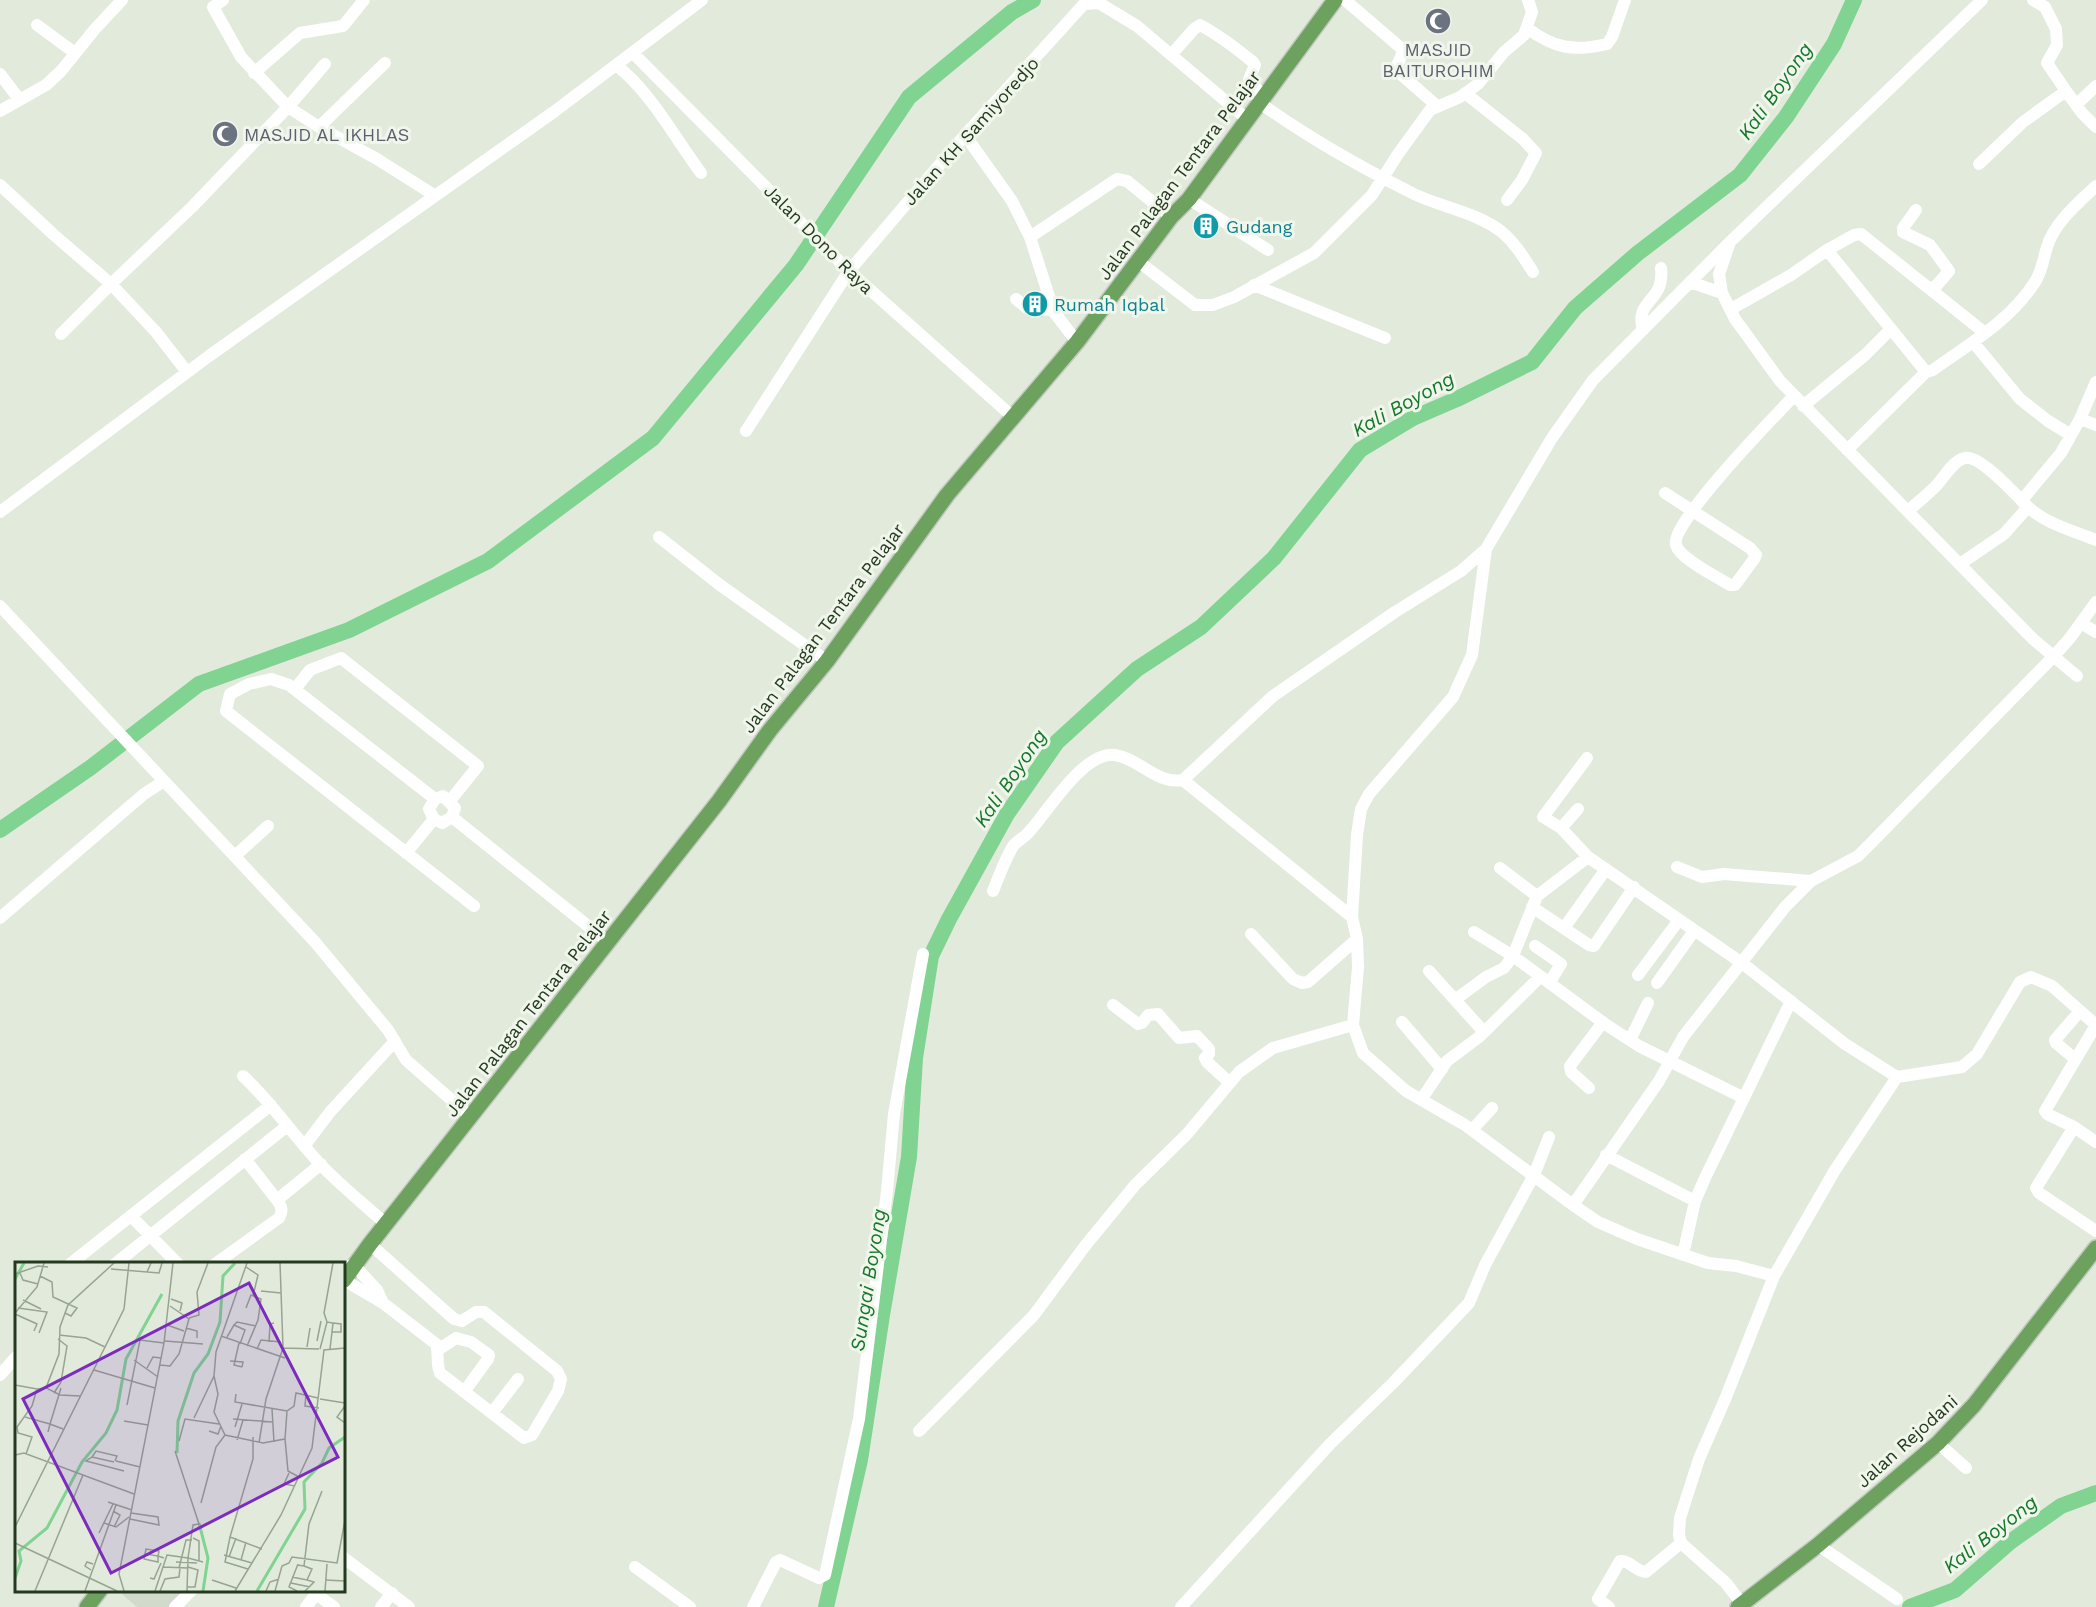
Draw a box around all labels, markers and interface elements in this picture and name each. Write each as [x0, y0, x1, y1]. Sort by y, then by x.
mosque icon: MASJID BAITUROHIM [1423, 6, 1453, 36]
water label: Kali Boyong [1733, 38, 1817, 144]
place label: MASJID BAITUROHIM [1382, 39, 1494, 81]
street label: Jalan KH Samiyoredjo [899, 53, 1043, 209]
street label: Jalan Palagan Tentara Pelajar [1093, 66, 1265, 284]
mosque icon: MASJID AL IKHLAS [210, 119, 240, 149]
place label: MASJID AL IKHLAS [244, 124, 409, 145]
street label: Jalan Dono Raya [760, 180, 878, 298]
building icon: Gudang [1191, 211, 1221, 241]
place label: Gudang [1226, 216, 1293, 237]
building icon: Rumah Iqbal [1020, 289, 1050, 319]
place label: Rumah Iqbal [1054, 294, 1165, 315]
water label: Kali Boyong [1348, 366, 1458, 442]
street label: Jalan Palagan Tentara Pelajar [737, 519, 909, 737]
water label: Kali Boyong [968, 724, 1052, 832]
street label: Jalan Palagan Tentara Pelajar [441, 905, 615, 1121]
water label: Sungai Boyong [845, 1207, 891, 1353]
inset map [15, 1262, 345, 1592]
street label: Jalan Rejodani [1852, 1390, 1962, 1492]
water label: Kali Boyong [1938, 1490, 2042, 1578]

